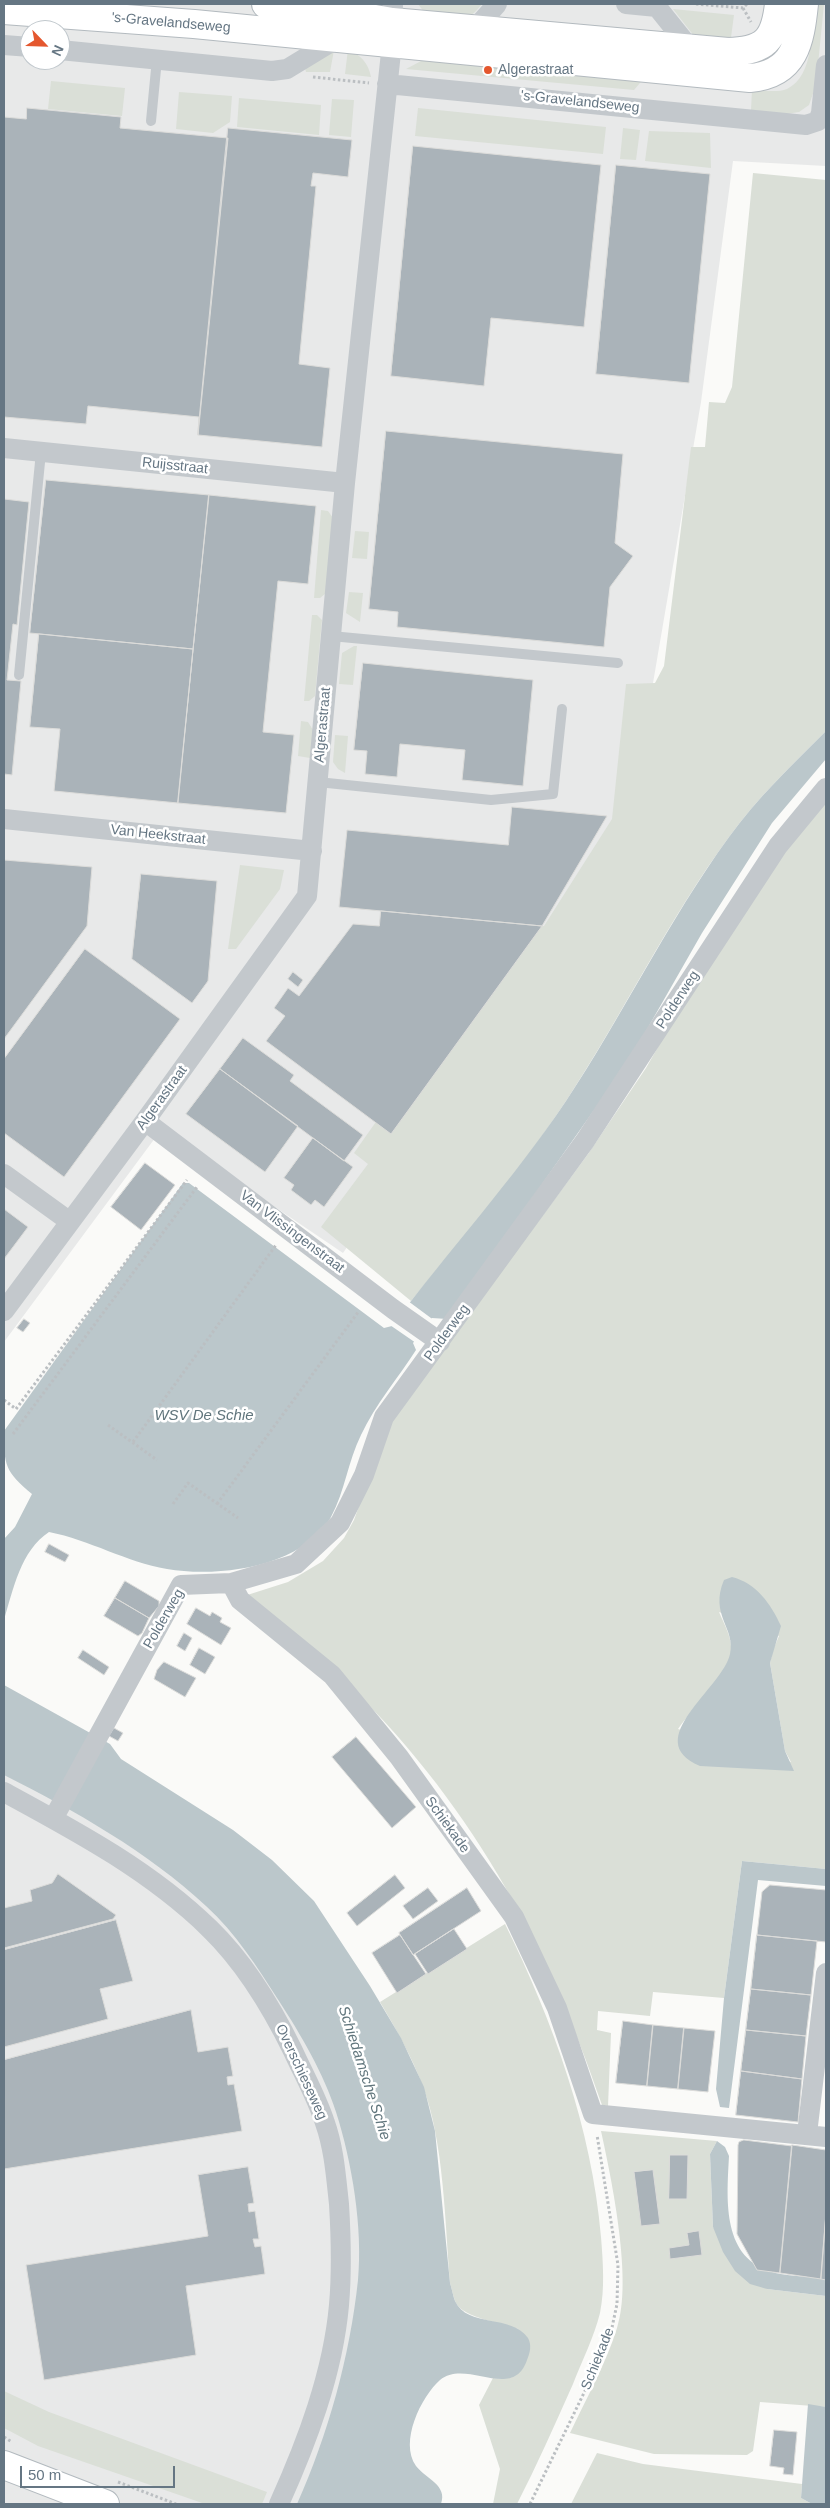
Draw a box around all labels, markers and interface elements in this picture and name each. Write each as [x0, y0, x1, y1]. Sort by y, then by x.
street label: 's-Gravelandseweg [111, 9, 231, 37]
north arrow [20, 20, 70, 70]
text: N [48, 43, 67, 59]
place label: Algerastraat [498, 62, 573, 78]
marker: Algerastraat [482, 64, 494, 76]
street label: 's-Gravelandseweg [520, 87, 640, 117]
street label: Ruijsstraat [141, 454, 209, 478]
street label: Algerastraat [311, 687, 335, 763]
street label: Van Heekstraat [110, 822, 206, 848]
street label: Polderweg [653, 968, 703, 1032]
street label: Algerastraat [133, 1063, 191, 1133]
street label: Van Vlissingenstraat [236, 1187, 348, 1277]
street label: Polderweg [421, 1301, 473, 1365]
water label: WSV De Schie [154, 1407, 254, 1425]
street label: Polderweg [140, 1586, 188, 1652]
street label: Schiekade [421, 1794, 473, 1856]
water label: Schiedamsche Schie [334, 2004, 394, 2142]
street label: Overschieseweg [272, 2022, 330, 2122]
street label: Schiekade [578, 2326, 618, 2392]
scale bar [22, 2456, 178, 2488]
text: 50 m [28, 2466, 61, 2483]

